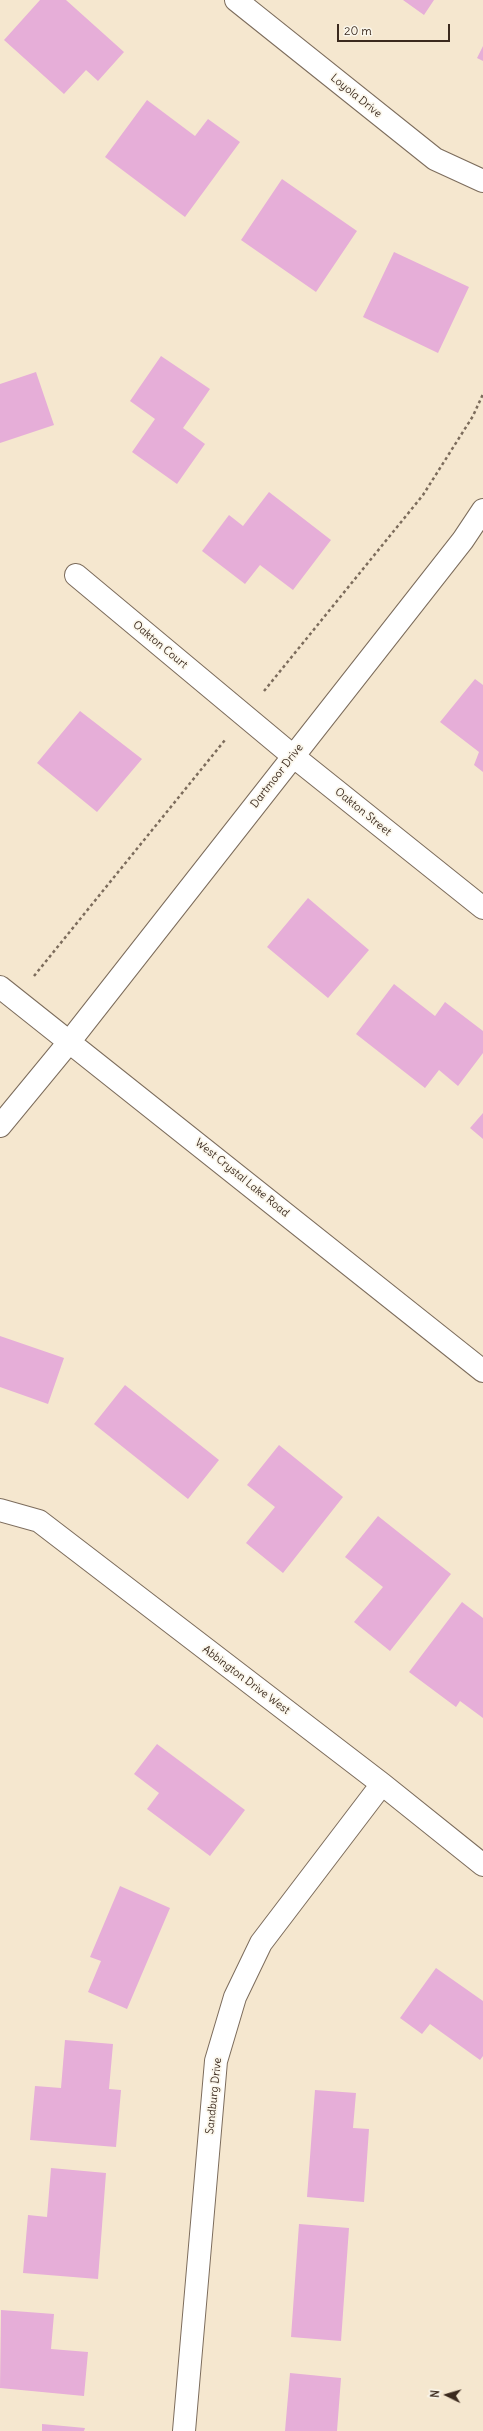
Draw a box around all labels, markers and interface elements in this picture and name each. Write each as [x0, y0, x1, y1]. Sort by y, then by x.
scale bar [339, 16, 452, 42]
text: 20 m [344, 23, 372, 38]
street label: Loyola Drive [328, 71, 384, 121]
street label: Oakton Court [130, 618, 190, 672]
street label: Dartmoor Drive [248, 741, 306, 811]
street label: Oakton Street [332, 785, 394, 839]
street label: West Crystal Lake Road [192, 1136, 292, 1220]
street label: Abbington Drive West [200, 1643, 292, 1717]
street label: Sandburg Drive [203, 2057, 225, 2135]
north arrow [427, 2375, 467, 2415]
text: N [428, 2390, 442, 2398]

